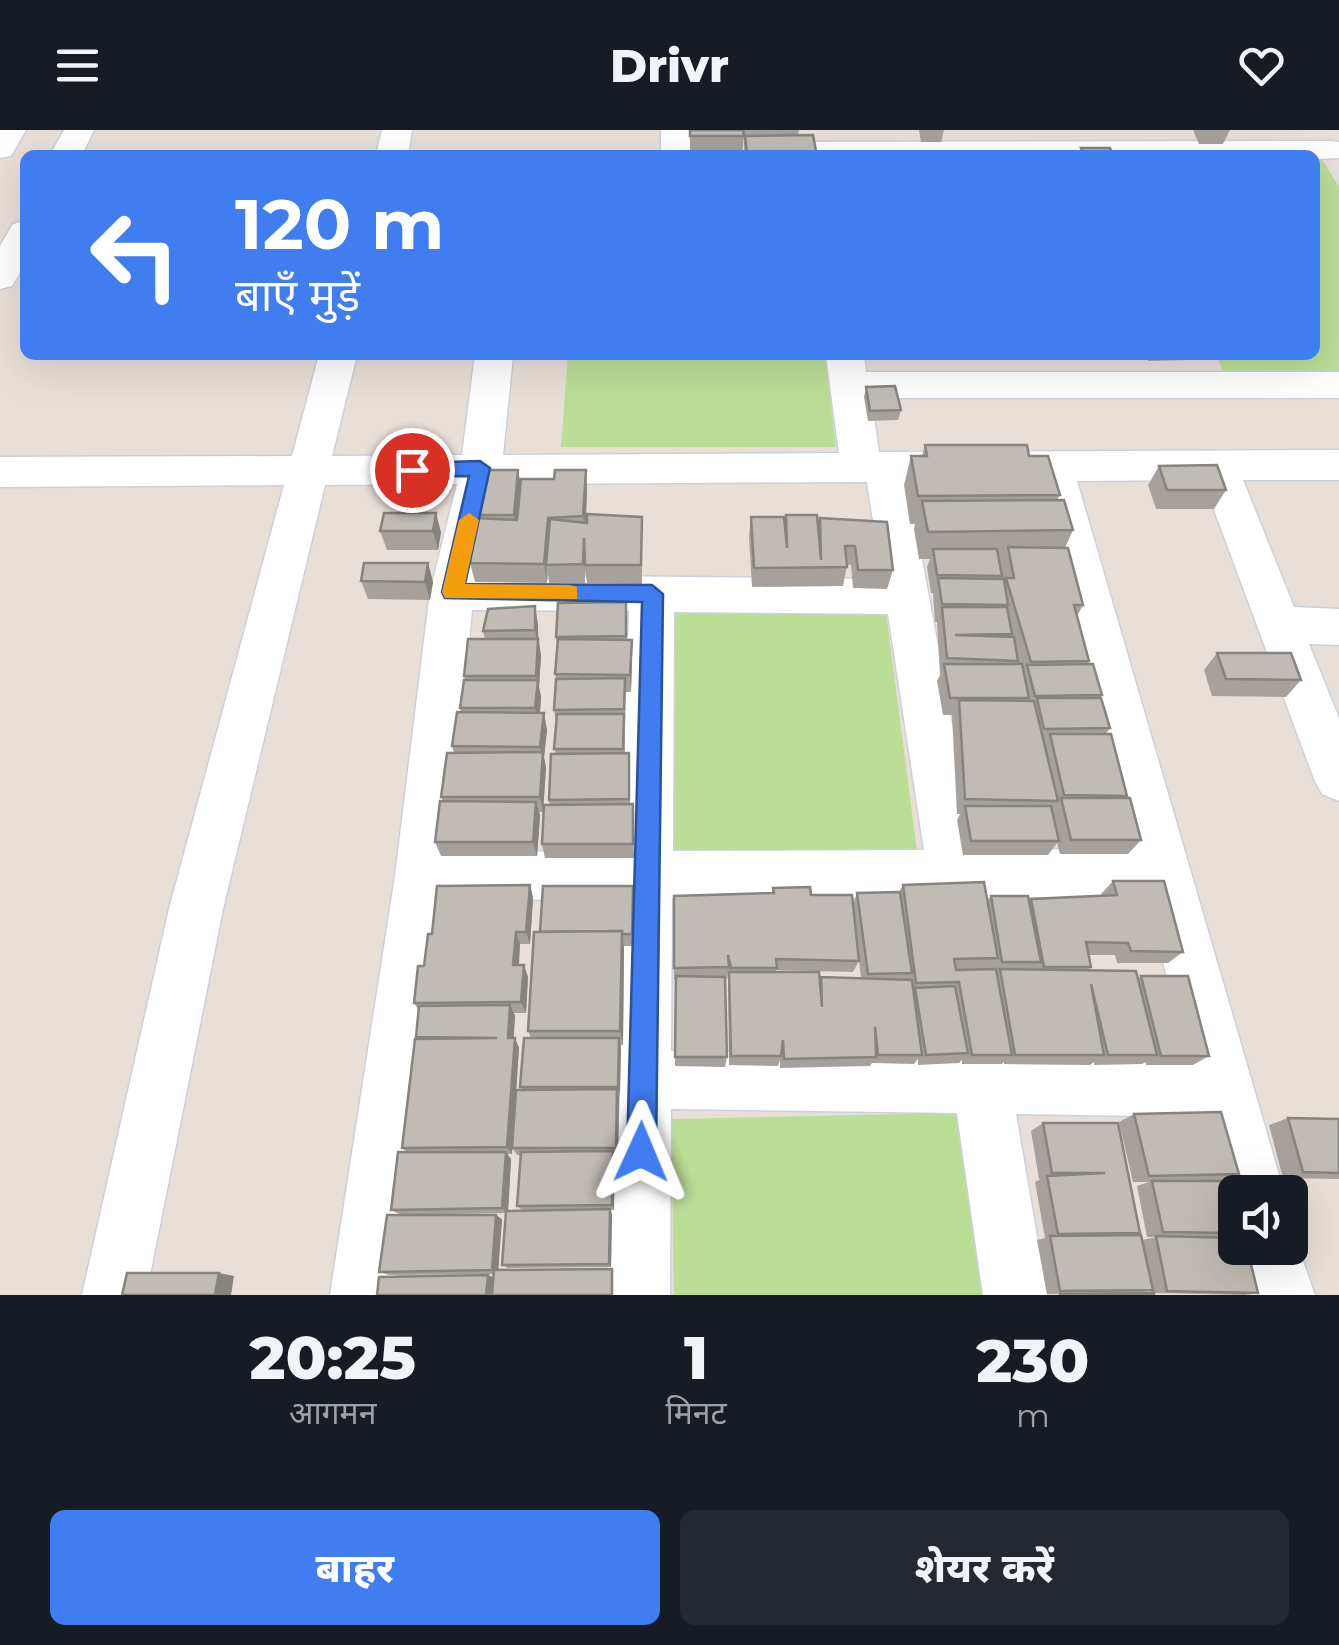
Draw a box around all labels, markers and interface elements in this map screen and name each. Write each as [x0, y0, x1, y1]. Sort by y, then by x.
icon: menu [50, 38, 105, 93]
text: Drivr [610, 38, 729, 93]
icon: heart [1234, 38, 1289, 93]
text: 120 m [235, 181, 445, 267]
icon: left [70, 190, 200, 320]
text: बाएँ मुड़ें [235, 267, 360, 322]
pin [370, 428, 455, 513]
icon: arrive [385, 443, 440, 498]
position arrow [589, 1100, 693, 1204]
map controls [1218, 1175, 1308, 1265]
button: sound [1218, 1175, 1308, 1265]
text: 20:25 [250, 1321, 416, 1394]
text: 1 [684, 1321, 708, 1394]
text: 230 [976, 1324, 1089, 1397]
text: आगमन [289, 1393, 377, 1432]
text: मिनट [665, 1393, 727, 1432]
text: m [1016, 1396, 1050, 1435]
button: बाहर [50, 1510, 660, 1625]
button: शेयर करें [680, 1510, 1289, 1625]

